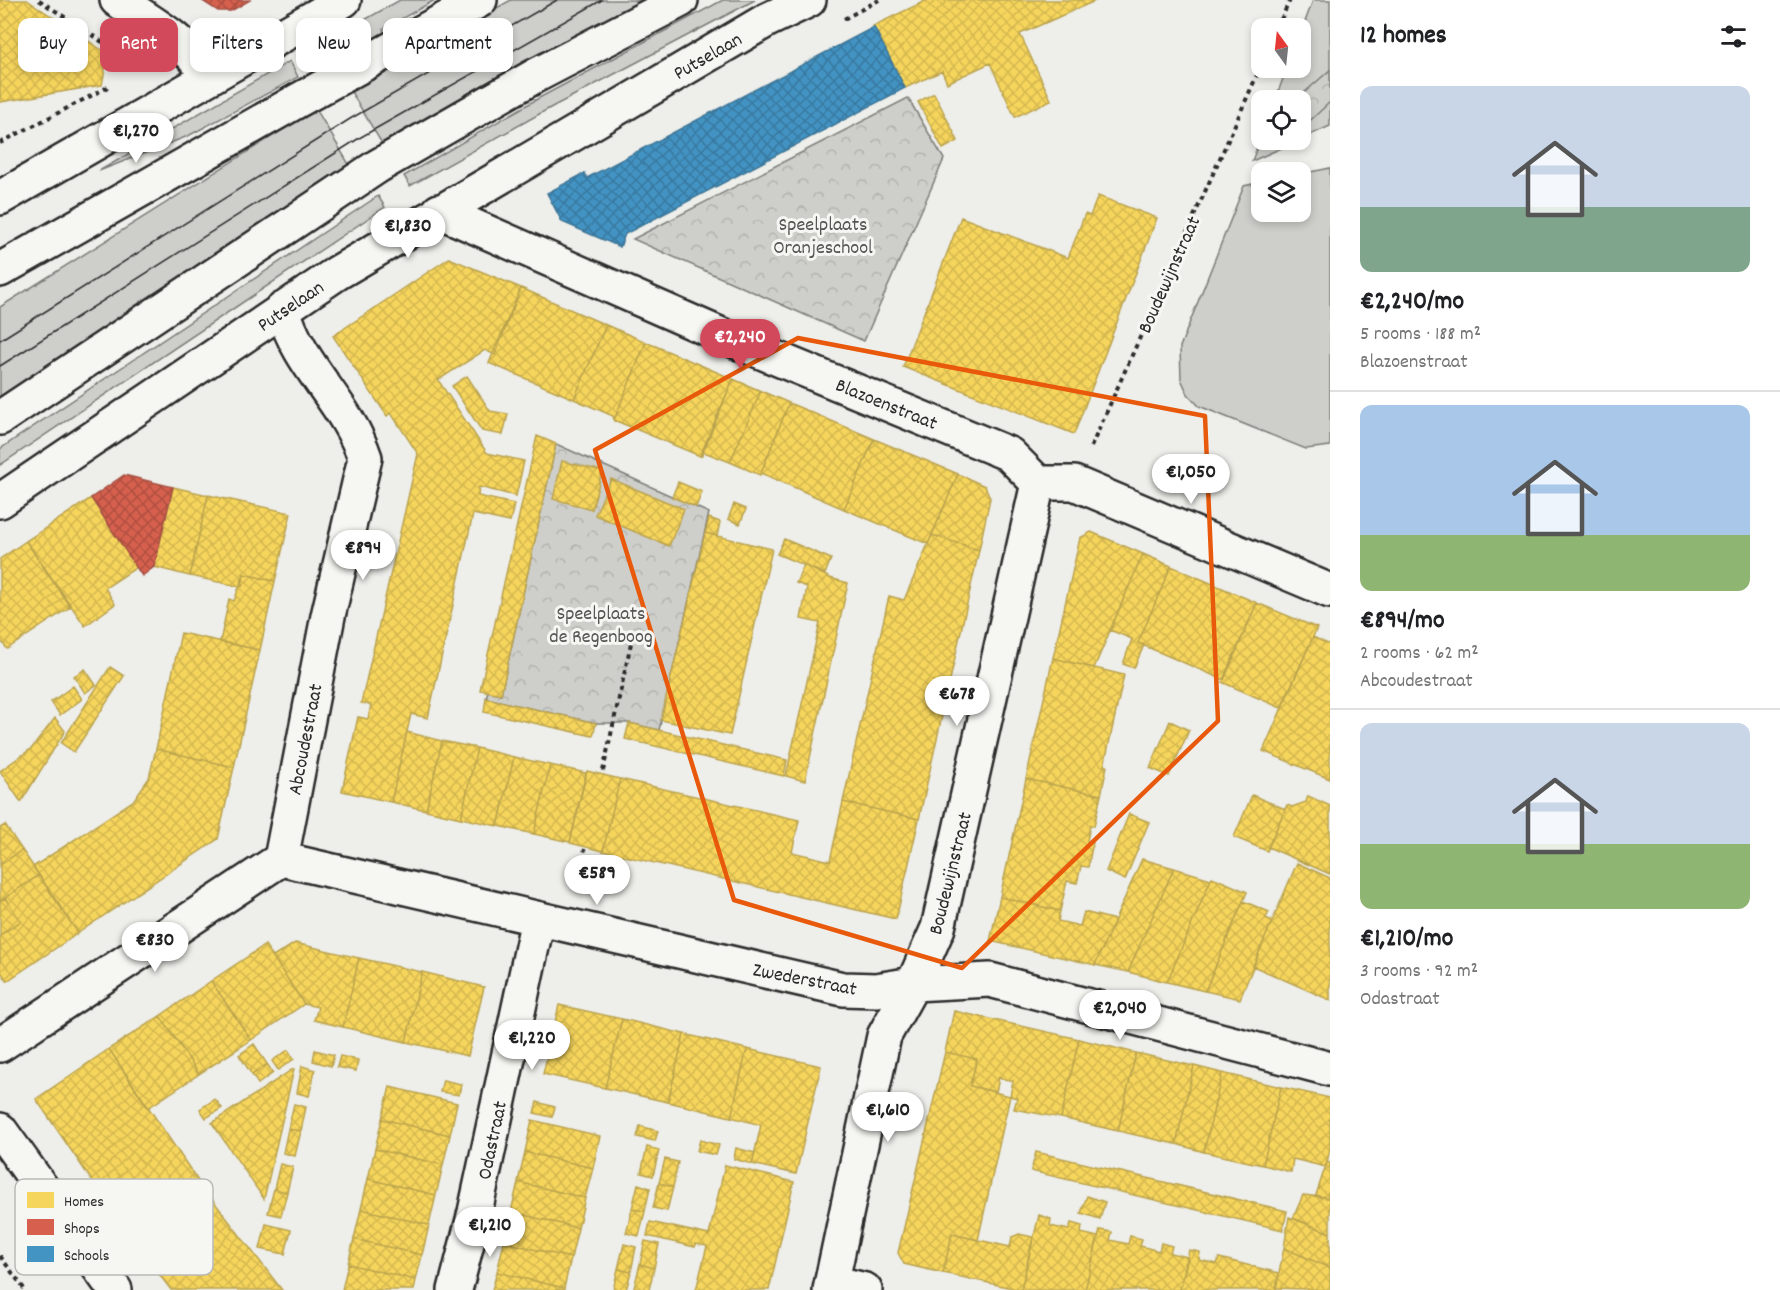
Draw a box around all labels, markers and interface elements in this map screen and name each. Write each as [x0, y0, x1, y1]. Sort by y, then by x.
chip: Buy [18, 18, 88, 72]
chip: Rent [100, 18, 178, 72]
chip: Filters [190, 18, 284, 72]
chip: New [296, 18, 371, 72]
chip: Apartment [383, 18, 513, 72]
north arrow [1251, 18, 1311, 78]
map controls [1251, 18, 1311, 222]
text: 12 homes [1360, 18, 1447, 55]
icon: filters [1717, 20, 1750, 53]
street label: Putselaan [669, 27, 748, 88]
button: locate [1251, 90, 1311, 150]
pin: €1,270 [87, 113, 185, 164]
text: €1,270 [113, 118, 159, 146]
icon: home [1501, 125, 1609, 233]
button: layers [1251, 162, 1311, 222]
pin: €1,830 [359, 208, 457, 259]
park label: Speelplaats Oranjeschool [773, 212, 873, 263]
street label: Boudewijnstraat [1132, 212, 1209, 338]
text: €1,830 [384, 213, 432, 241]
street label: Putselaan [253, 275, 331, 340]
text: €2,240/mo [1360, 284, 1464, 321]
pin: €2,240 [691, 319, 789, 370]
text: 5 rooms · 188 m² [1360, 321, 1481, 349]
text: €2,240 [714, 324, 766, 352]
text: Blazoenstraat [1360, 349, 1468, 377]
street label: Blazoenstraat [831, 373, 941, 439]
icon: home [1501, 444, 1609, 552]
pin: €1,050 [1142, 454, 1240, 505]
text: €1,050 [1166, 459, 1216, 487]
pin: €894 [327, 530, 399, 581]
text: €894 [345, 535, 381, 563]
park label: Speelplaats de Regenboog [549, 601, 653, 652]
text: €894/mo [1360, 603, 1444, 640]
text: 2 rooms · 62 m² [1360, 640, 1479, 668]
text: Abcoudestraat [1360, 668, 1473, 696]
pin: €678 [921, 676, 993, 727]
text: €678 [939, 681, 975, 709]
street label: Abcoudestraat [282, 682, 331, 798]
icon: home [1501, 762, 1609, 870]
street label: Boudewijnstraat [923, 809, 981, 938]
pin: €589 [561, 855, 633, 906]
text: €589 [578, 860, 616, 888]
text: €1,210/mo [1360, 921, 1453, 958]
pin: €830 [119, 922, 191, 973]
text: €830 [136, 927, 174, 955]
street label: Zwederstraat [750, 957, 859, 1005]
text: 3 rooms · 92 m² [1360, 958, 1478, 986]
text: Odastraat [1360, 986, 1440, 1014]
pin: €2,040 [1071, 990, 1169, 1041]
text: €2,040 [1093, 995, 1147, 1023]
pin: €1,220 [483, 1020, 581, 1071]
text: €1,220 [508, 1025, 556, 1053]
pin: €1,610 [839, 1092, 937, 1143]
text: €1,610 [866, 1097, 910, 1125]
street label: Odastraat [472, 1099, 516, 1182]
legend [15, 1179, 213, 1275]
text: Homes [64, 1191, 104, 1214]
pin: €1,210 [441, 1207, 539, 1258]
text: €1,210 [468, 1212, 512, 1240]
text: Shops [64, 1218, 100, 1241]
text: Schools [64, 1245, 110, 1268]

